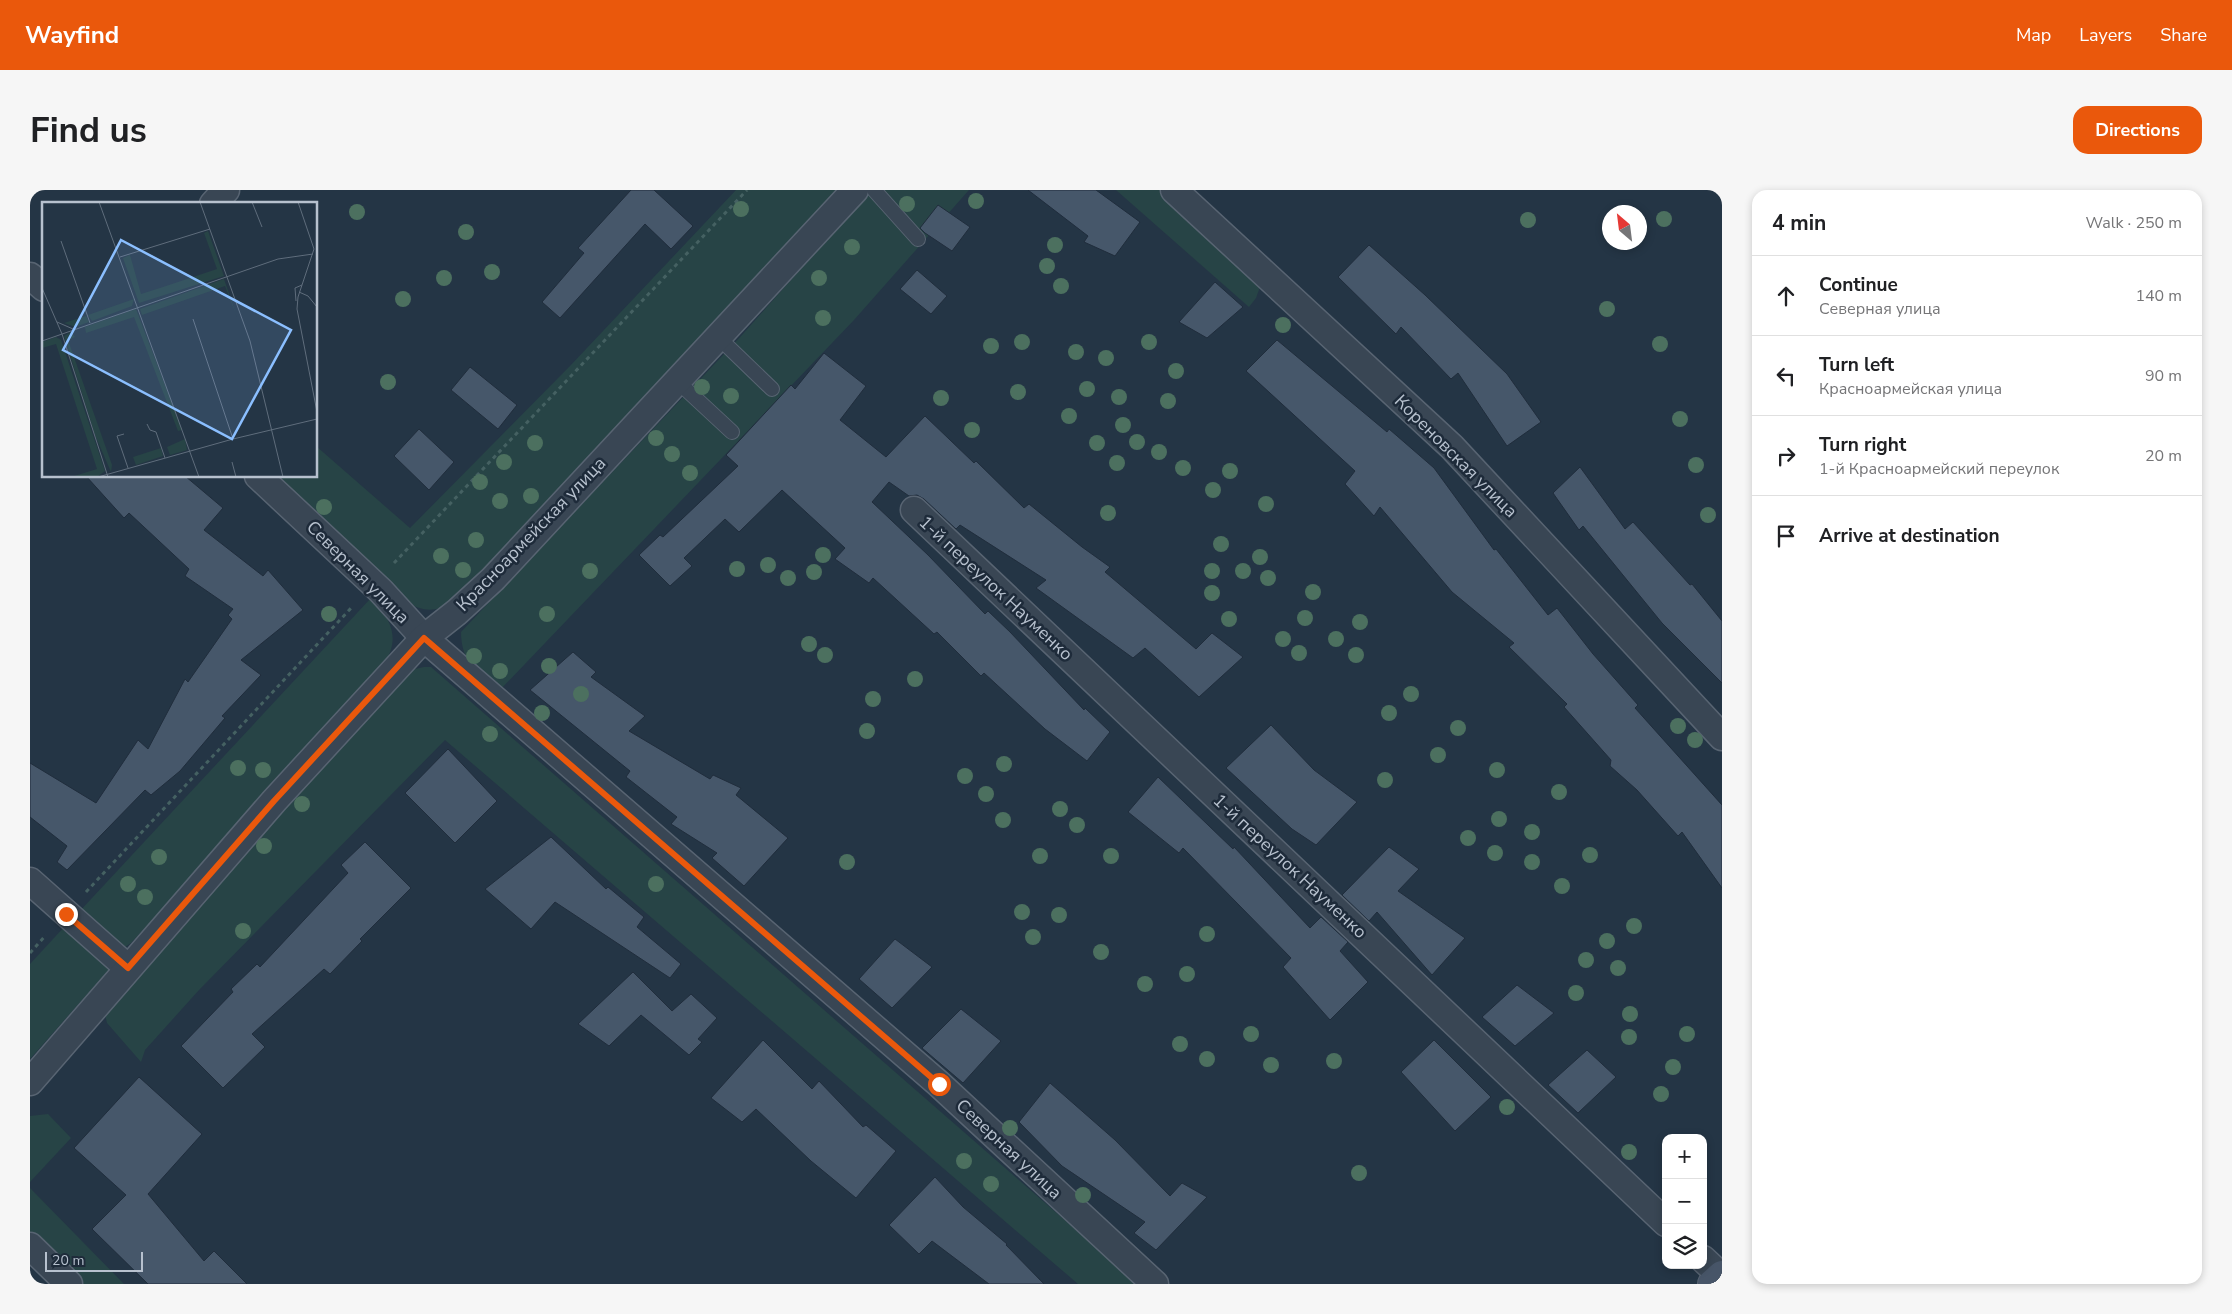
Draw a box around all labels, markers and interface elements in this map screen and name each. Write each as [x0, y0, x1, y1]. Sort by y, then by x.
text: Wayfind [25, 19, 119, 51]
text: Map [2016, 23, 2051, 47]
text: Layers [2079, 23, 2132, 47]
text: Share [2160, 23, 2207, 47]
button: Directions [2073, 106, 2202, 154]
text: Find us [30, 107, 147, 154]
inset map [42, 202, 318, 478]
north arrow [1602, 205, 1647, 250]
text: 4 min [1772, 209, 1826, 237]
text: Walk · 250 m [2086, 212, 2182, 234]
text: Continue [1819, 272, 1898, 298]
icon: ahead [1772, 282, 1800, 310]
text: 140 m [2135, 285, 2182, 307]
text: Северная улица [1819, 298, 1941, 320]
text: Turn left [1819, 352, 1894, 378]
icon: left [1772, 362, 1800, 390]
text: 90 m [2145, 365, 2182, 387]
text: Красноармейская улица [1819, 378, 2002, 400]
street label: Кореновская улица [1389, 389, 1523, 523]
text: Turn right [1819, 432, 1906, 458]
icon: right [1772, 442, 1800, 470]
text: 20 m [2145, 445, 2182, 467]
street label: Красноармейская улица [451, 452, 611, 616]
text: 1-й Красноармейский переулок [1819, 458, 2059, 480]
street label: 1-й переулок Науменко [914, 510, 1078, 666]
street label: Северная улица [301, 515, 415, 629]
icon: arrive [1772, 522, 1800, 550]
text: Arrive at destination [1819, 523, 2000, 549]
street label: 1-й переулок Науменко [1208, 788, 1372, 944]
route end [55, 903, 78, 926]
route start [928, 1073, 951, 1096]
street label: Северная улица [951, 1094, 1067, 1204]
map controls [1662, 1134, 1707, 1269]
button: + [1662, 1134, 1707, 1179]
button: − [1662, 1179, 1707, 1224]
button: layers [1662, 1224, 1707, 1269]
scale bar [45, 1249, 142, 1272]
text: 20 m [52, 1251, 84, 1270]

